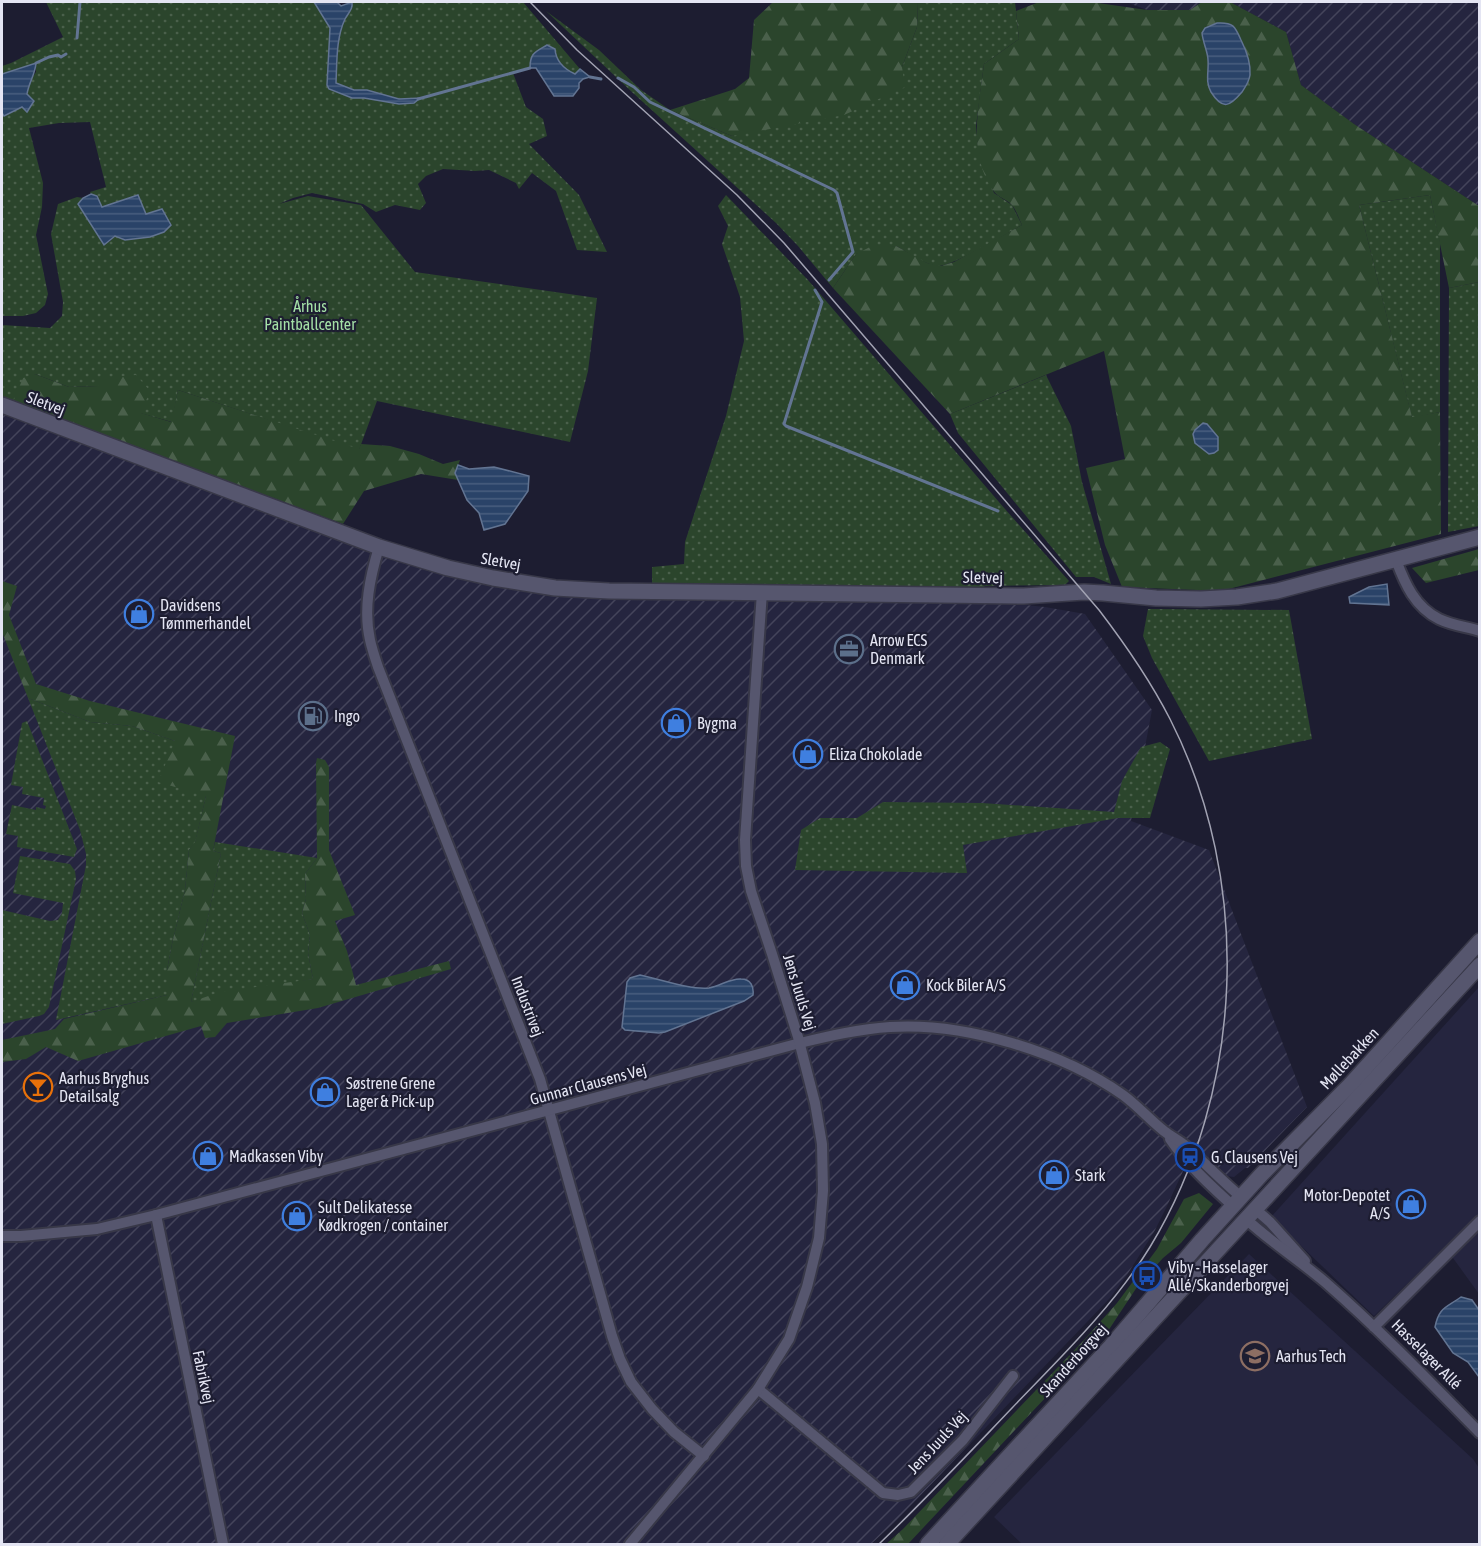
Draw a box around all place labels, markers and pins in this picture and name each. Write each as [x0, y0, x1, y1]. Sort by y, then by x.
place label: Davidsens Tømmerhandel [160, 596, 251, 632]
shop icon: Davidsens Tømmerhandel [123, 598, 155, 630]
place label: Arrow ECS Denmark [870, 631, 927, 667]
office icon: Arrow ECS Denmark [833, 633, 865, 665]
fuel station icon: Ingo [297, 700, 329, 732]
place label: Ingo [334, 707, 360, 726]
shop icon: Bygma [660, 707, 692, 739]
place label: Bygma [697, 714, 737, 733]
shop icon: Eliza Chokolade [792, 738, 824, 770]
place label: Eliza Chokolade [829, 745, 922, 763]
shop icon: Kock Biler A/S [889, 969, 921, 1001]
place label: Kock Biler A/S [926, 976, 1006, 994]
place label: Aarhus Bryghus Detailsalg [59, 1069, 150, 1106]
bar icon: Aarhus Bryghus Detailsalg [22, 1071, 54, 1103]
place label: Søstrene Grene Lager & Pick-up [346, 1074, 435, 1111]
shop icon: Søstrene Grene Lager & Pick-up [309, 1076, 341, 1108]
shop icon: Madkassen Viby [192, 1140, 224, 1172]
station icon: G. Clausens Vej [1174, 1141, 1206, 1173]
place label: Madkassen Viby [229, 1147, 324, 1166]
place label: G. Clausens Vej [1211, 1148, 1298, 1167]
shop icon: Stark [1038, 1159, 1070, 1191]
place label: Stark [1075, 1166, 1106, 1184]
place label: Motor-Depotet A/S [1303, 1186, 1390, 1222]
shop icon: Motor-Depotet A/S [1395, 1188, 1427, 1220]
place label: Sult Delikatesse Kødkrogen / container [318, 1198, 448, 1235]
shop icon: Sult Delikatesse Kødkrogen / container [281, 1200, 313, 1232]
place label: Viby - Hasselager Allé/Skanderborgvej [1168, 1258, 1289, 1295]
bus stop icon: Viby - Hasselager Allé/Skanderborgvej [1131, 1260, 1163, 1292]
school or university icon: Aarhus Tech [1239, 1340, 1271, 1372]
place label: Aarhus Tech [1276, 1347, 1346, 1365]

